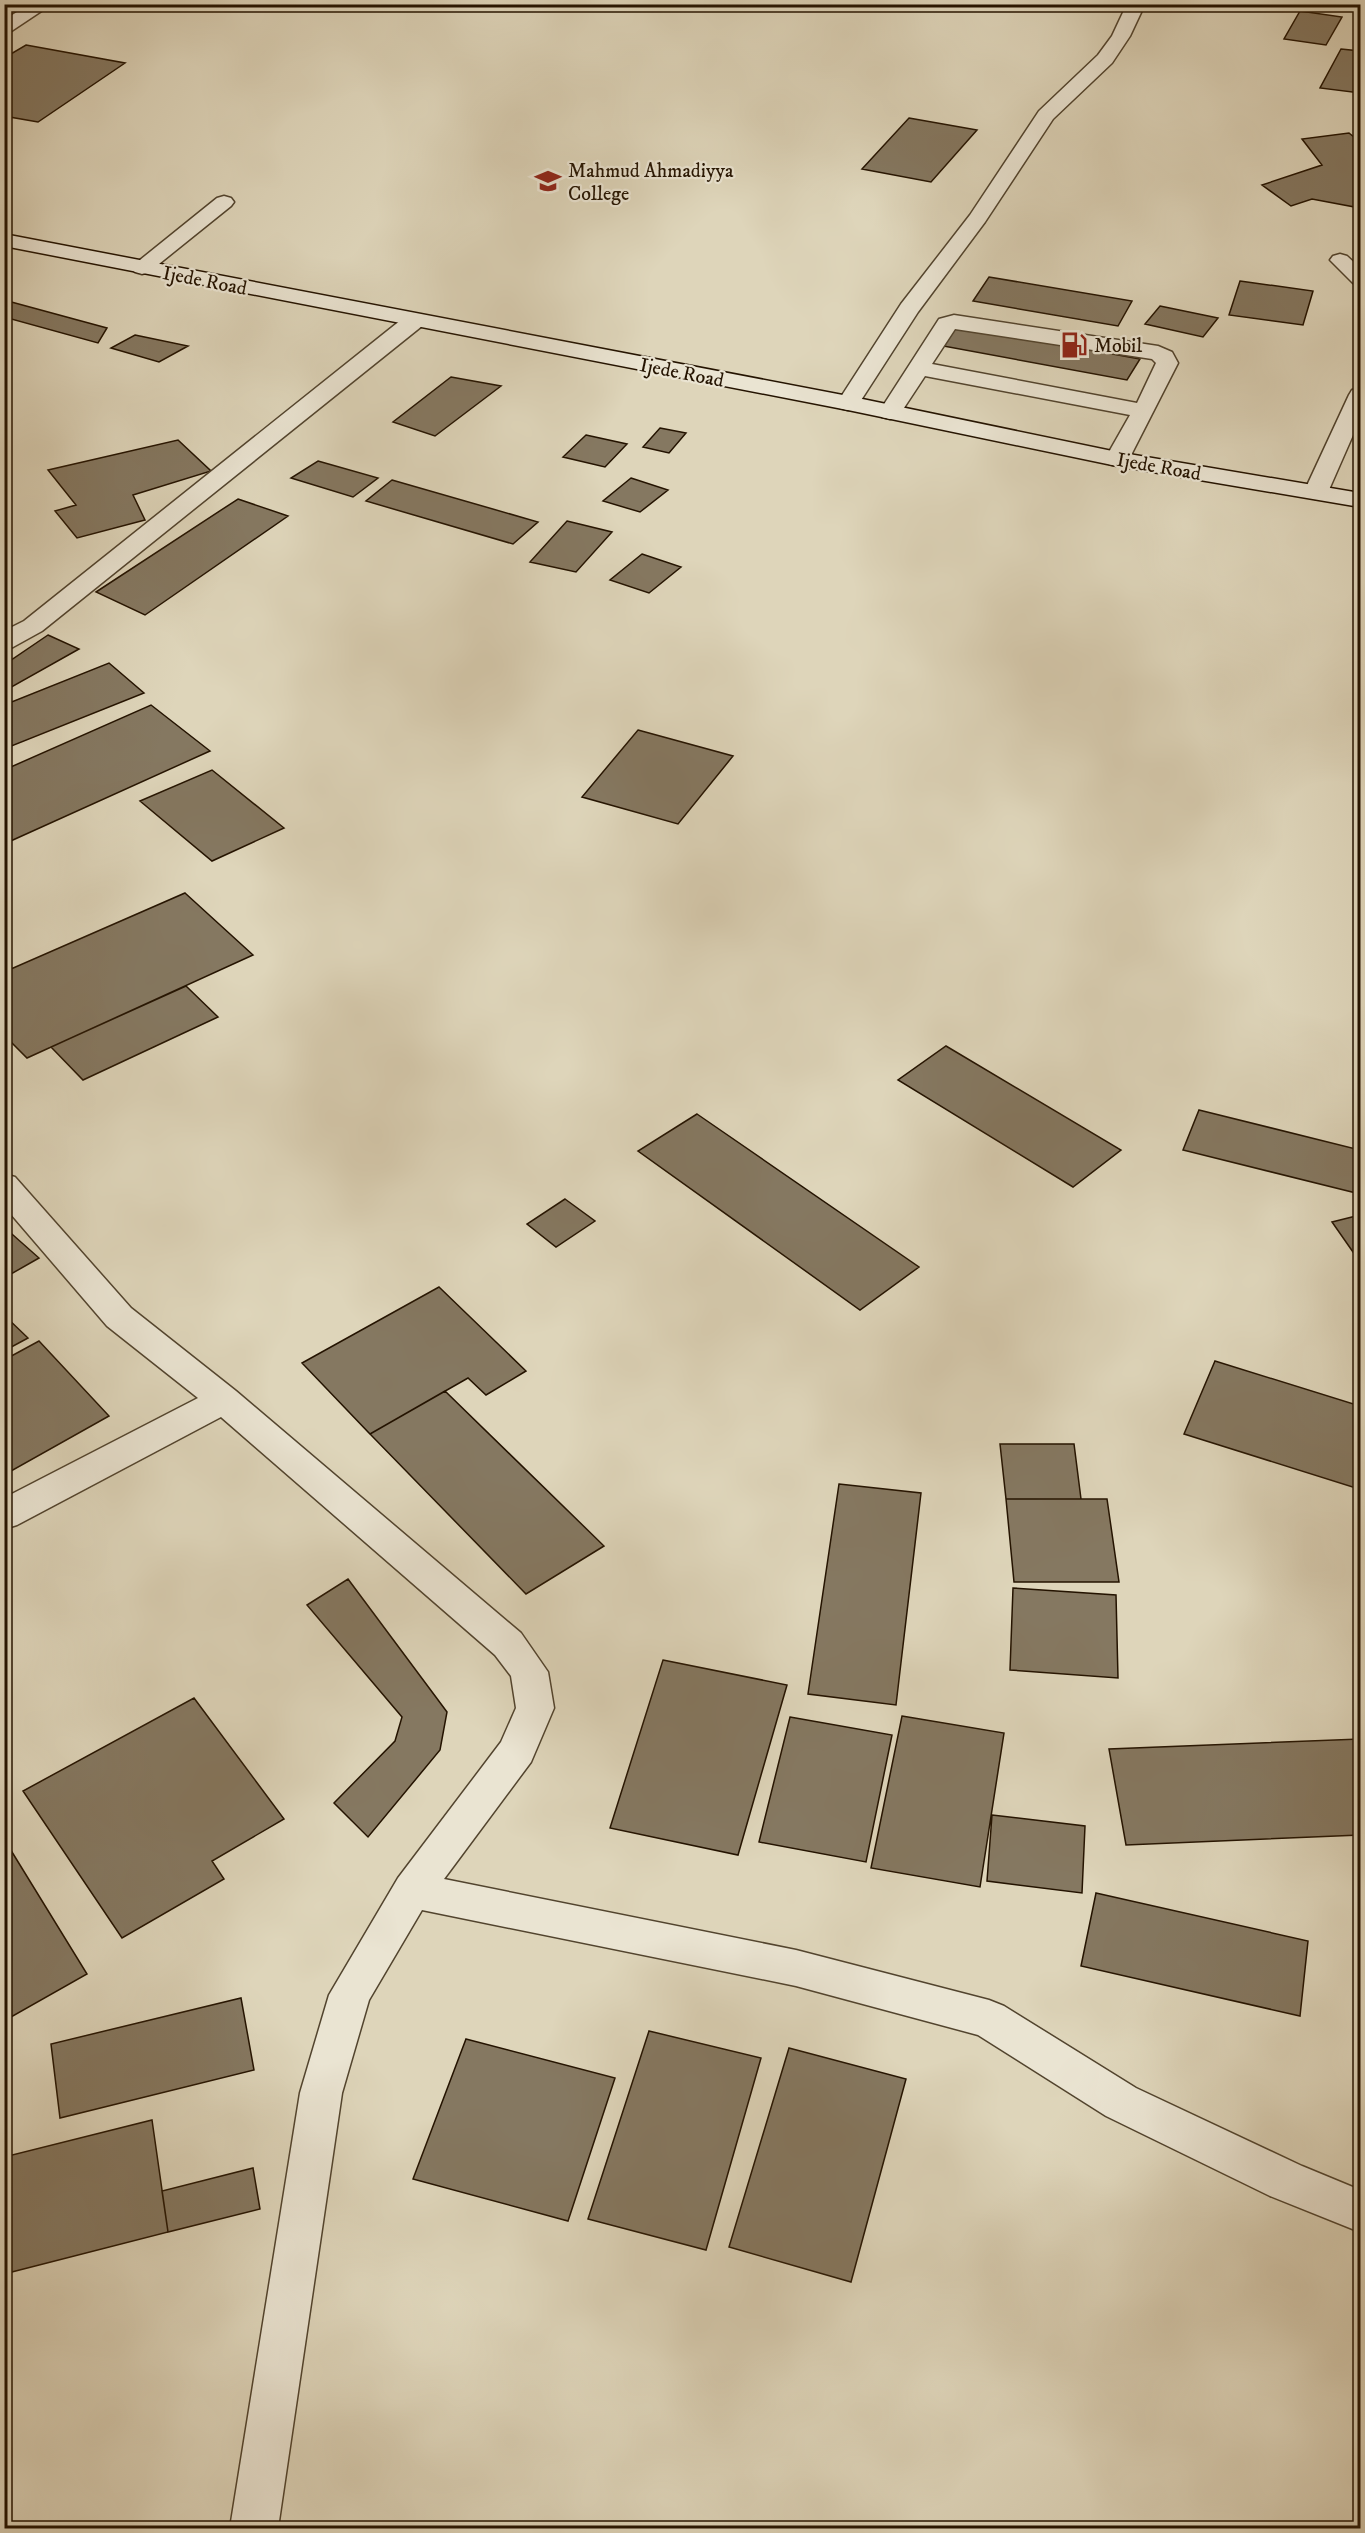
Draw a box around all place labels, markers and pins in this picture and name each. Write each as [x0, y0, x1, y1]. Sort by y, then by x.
place label: Mahmud Ahmadiyya College [568, 159, 734, 207]
school or university icon: Mahmud Ahmadiyya College [533, 166, 563, 196]
fuel station icon: Mobil [1059, 330, 1089, 360]
place label: Mobil [1094, 334, 1142, 359]

